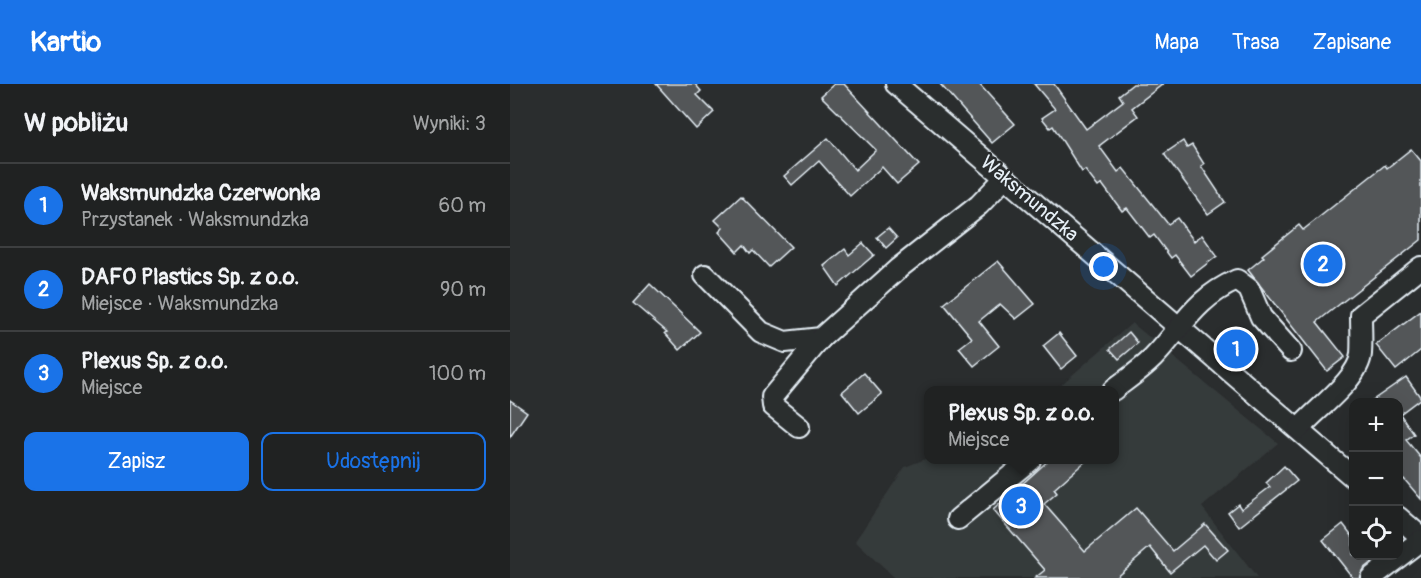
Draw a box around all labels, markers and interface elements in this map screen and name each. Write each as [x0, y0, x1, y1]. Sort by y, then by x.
text: Kartio [30, 25, 101, 60]
text: Mapa [1154, 29, 1199, 56]
text: Trasa [1232, 29, 1280, 56]
text: Zapisane [1313, 29, 1391, 56]
text: W pobliżu [24, 107, 128, 139]
text: Wyniki: 3 [413, 111, 486, 136]
street label: Waksmundzka [975, 150, 1084, 247]
text: Waksmundzka Czerwonka [81, 179, 321, 207]
text: 1 [40, 193, 47, 218]
text: 60 m [439, 193, 486, 218]
text: Przystanek · Waksmundzka [81, 207, 309, 232]
pin: 2 [1304, 242, 1342, 286]
your location [1089, 252, 1118, 281]
text: DAFO Plastics Sp. z o.o. [81, 263, 299, 291]
text: 2 [38, 277, 49, 302]
text: 90 m [440, 277, 486, 302]
text: Miejsce · Waksmundzka [81, 291, 278, 316]
pin: 1 [1216, 326, 1256, 372]
text: Plexus Sp. z o.o. [81, 347, 228, 375]
text: 3 [38, 361, 49, 386]
text: 100 m [429, 361, 486, 386]
text: Miejsce [81, 375, 142, 400]
popup [924, 386, 1119, 464]
map controls [1349, 398, 1403, 560]
button: + [1349, 398, 1403, 452]
text: Plexus Sp. z o.o. [948, 399, 1095, 427]
text: Miejsce [948, 427, 1009, 452]
button: Zapisz [24, 432, 249, 491]
button: Udostępnij [261, 432, 486, 491]
button: − [1349, 452, 1403, 506]
pin: 3 [1002, 484, 1040, 528]
button: locate [1349, 506, 1403, 560]

